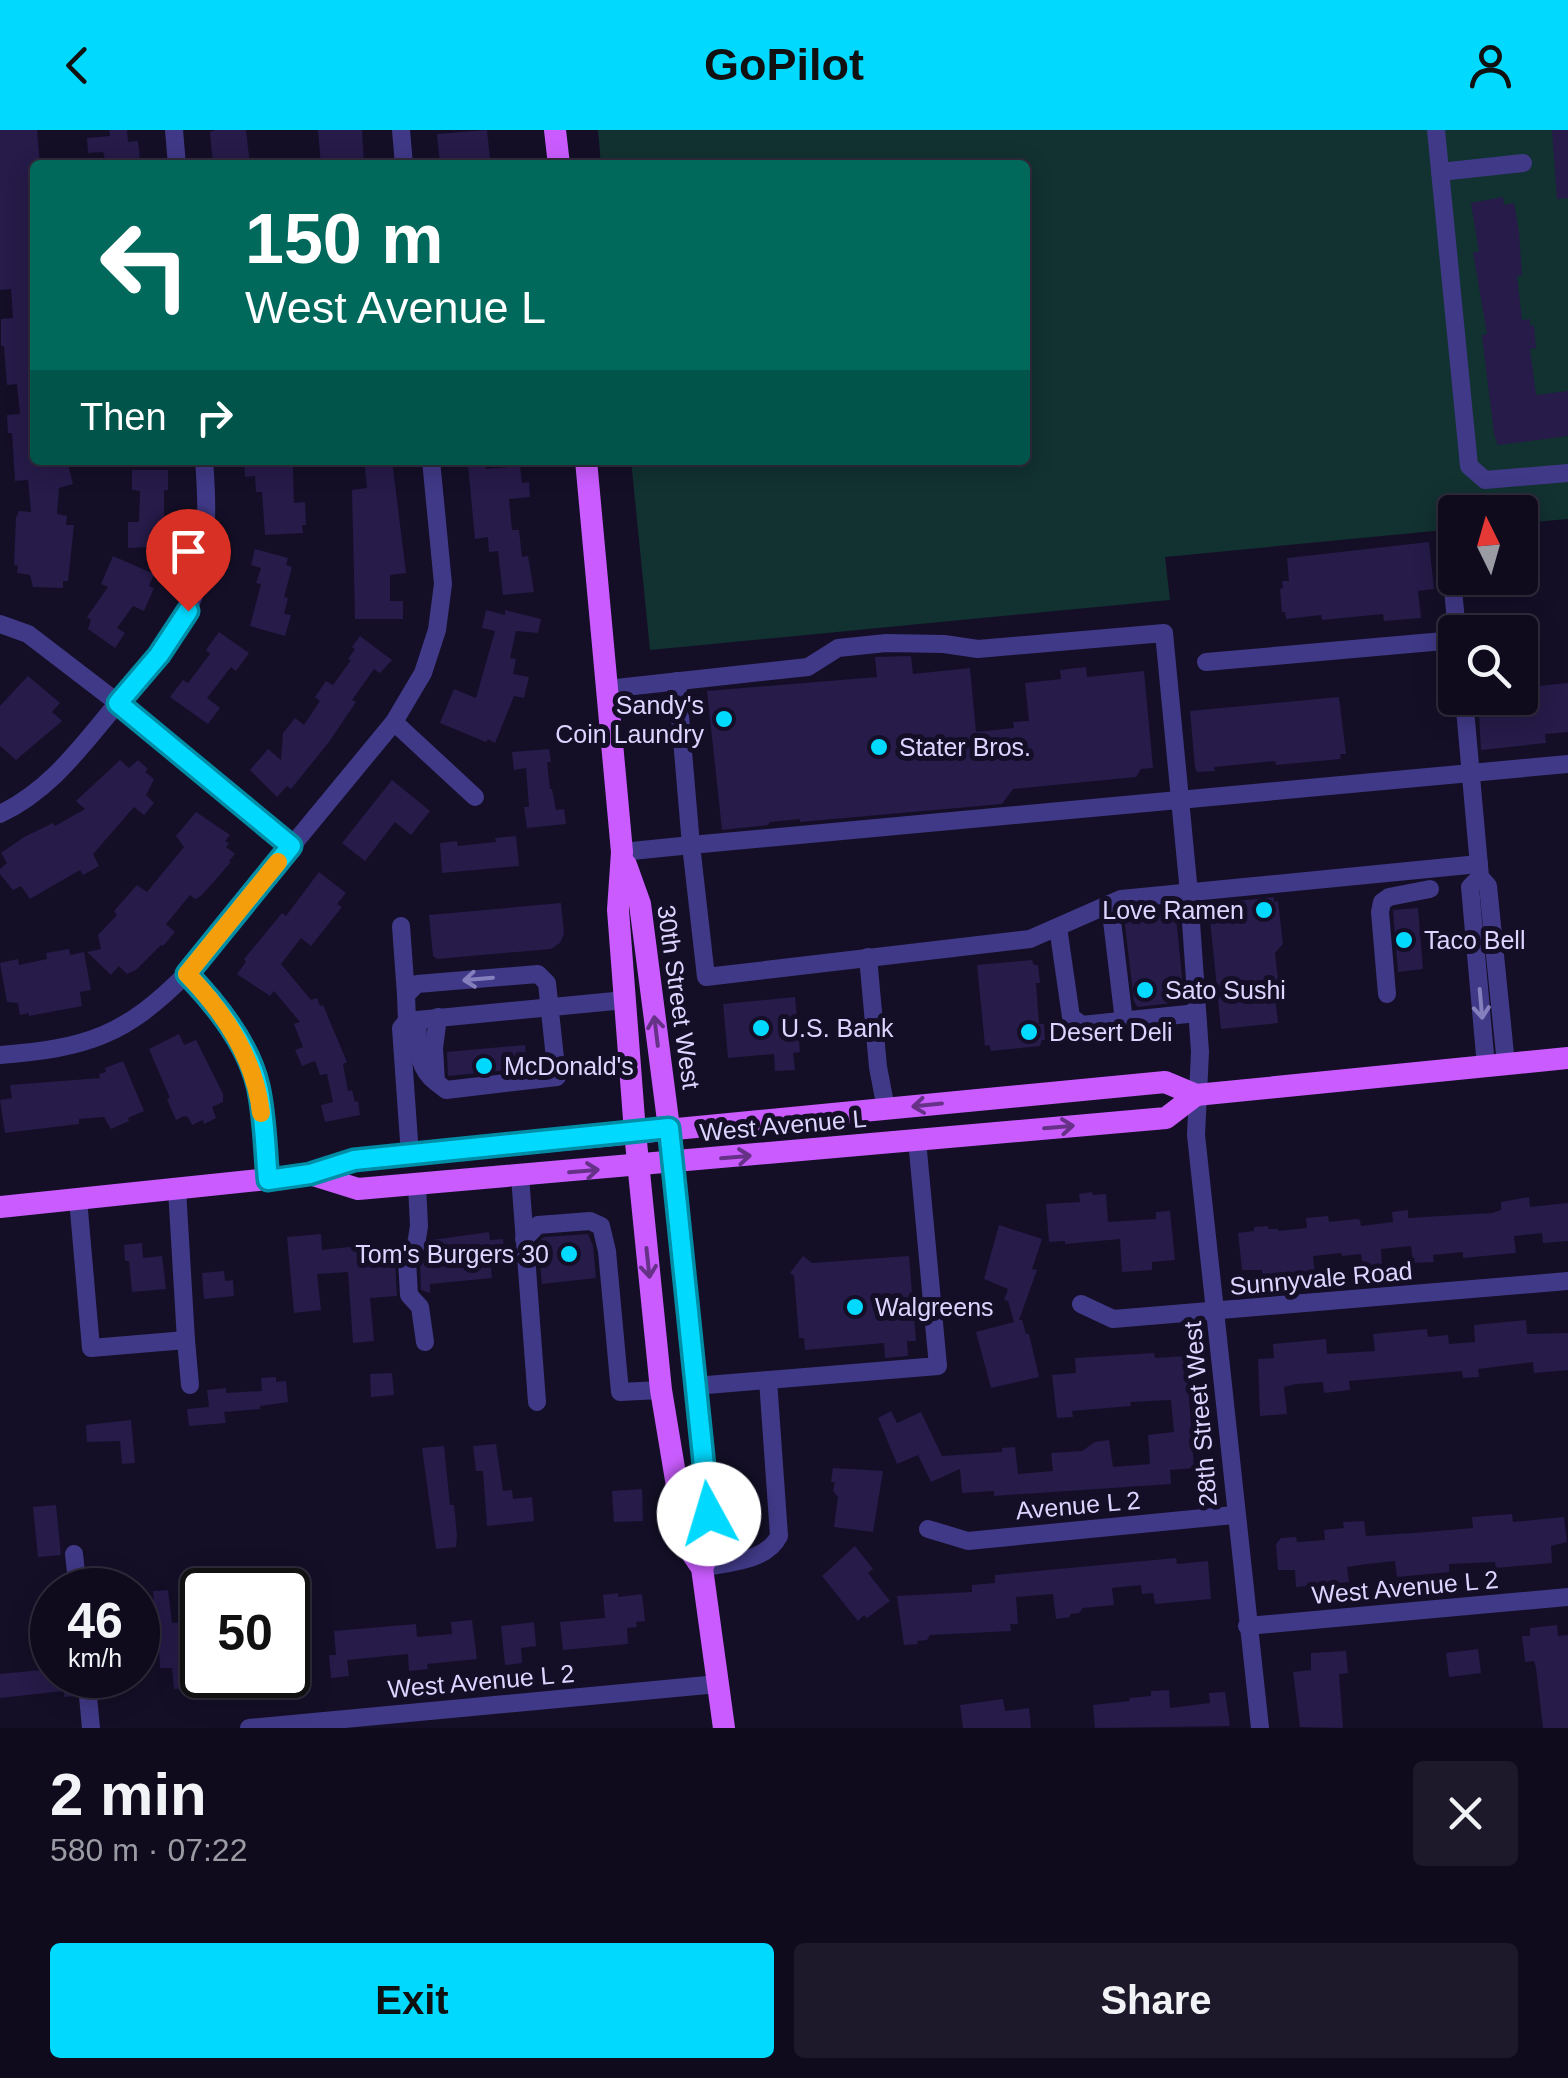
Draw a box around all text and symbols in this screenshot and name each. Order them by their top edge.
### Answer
icon: back [50,38,105,93]
icon: person [1463,38,1518,93]
text: GoPilot [704,39,864,90]
icon: left [80,200,210,330]
text: 150 m [245,200,443,278]
text: West Avenue L [245,282,546,333]
icon: right [187,390,242,445]
text: Then [80,396,167,438]
north arrow [1438,495,1538,595]
map controls [1438,495,1538,715]
pin [146,509,231,612]
icon: arrive [161,524,216,579]
button: search [1438,615,1538,715]
place label: Sandy's Coin Laundry [555,691,704,748]
marker: Sandy's Coin Laundry [713,708,735,730]
place label: Stater Bros. [899,733,1031,761]
marker: Stater Bros. [868,736,890,758]
place label: Love Ramen [1102,896,1244,924]
marker: Love Ramen [1253,899,1275,921]
street label: 30th Street West [652,903,706,1091]
place label: Taco Bell [1424,926,1525,954]
marker: Taco Bell [1393,929,1415,951]
one-way arrow [462,969,494,988]
place label: Sato Sushi [1165,976,1286,1004]
marker: Sato Sushi [1134,979,1156,1001]
one-way arrow [1471,988,1490,1020]
place label: U.S. Bank [781,1014,894,1042]
one-way arrow [647,1016,665,1048]
marker: U.S. Bank [750,1017,772,1039]
place label: Desert Deli [1049,1018,1173,1046]
marker: Desert Deli [1018,1021,1040,1043]
place label: McDonald's [504,1052,634,1080]
marker: McDonald's [473,1055,495,1077]
one-way arrow [911,1096,944,1115]
street label: West Avenue L [698,1104,868,1146]
one-way arrow [1043,1118,1075,1137]
one-way arrow [719,1147,751,1166]
one-way arrow [567,1161,599,1180]
place label: Tom's Burgers 30 [355,1240,549,1268]
marker: Tom's Burgers 30 [558,1243,580,1265]
one-way arrow [639,1247,658,1279]
street label: Sunnyvale Road [1228,1256,1414,1300]
place label: Walgreens [875,1293,994,1321]
marker: Walgreens [844,1296,866,1318]
street label: 28th Street West [1178,1320,1222,1508]
position arrow [657,1462,761,1566]
street label: Avenue L 2 [1014,1486,1142,1524]
street label: West Avenue L 2 [1311,1565,1499,1609]
speed limit sign: 50 [180,1568,310,1698]
text: 46 [67,1593,123,1649]
text: km/h [68,1644,122,1672]
street label: West Avenue L 2 [387,1659,575,1703]
text: 2 min [50,1761,207,1828]
button: close [1413,1761,1518,1866]
text: 580 m · 07:22 [50,1832,247,1868]
button: Exit [50,1943,774,2058]
button: Share [794,1943,1518,2058]

